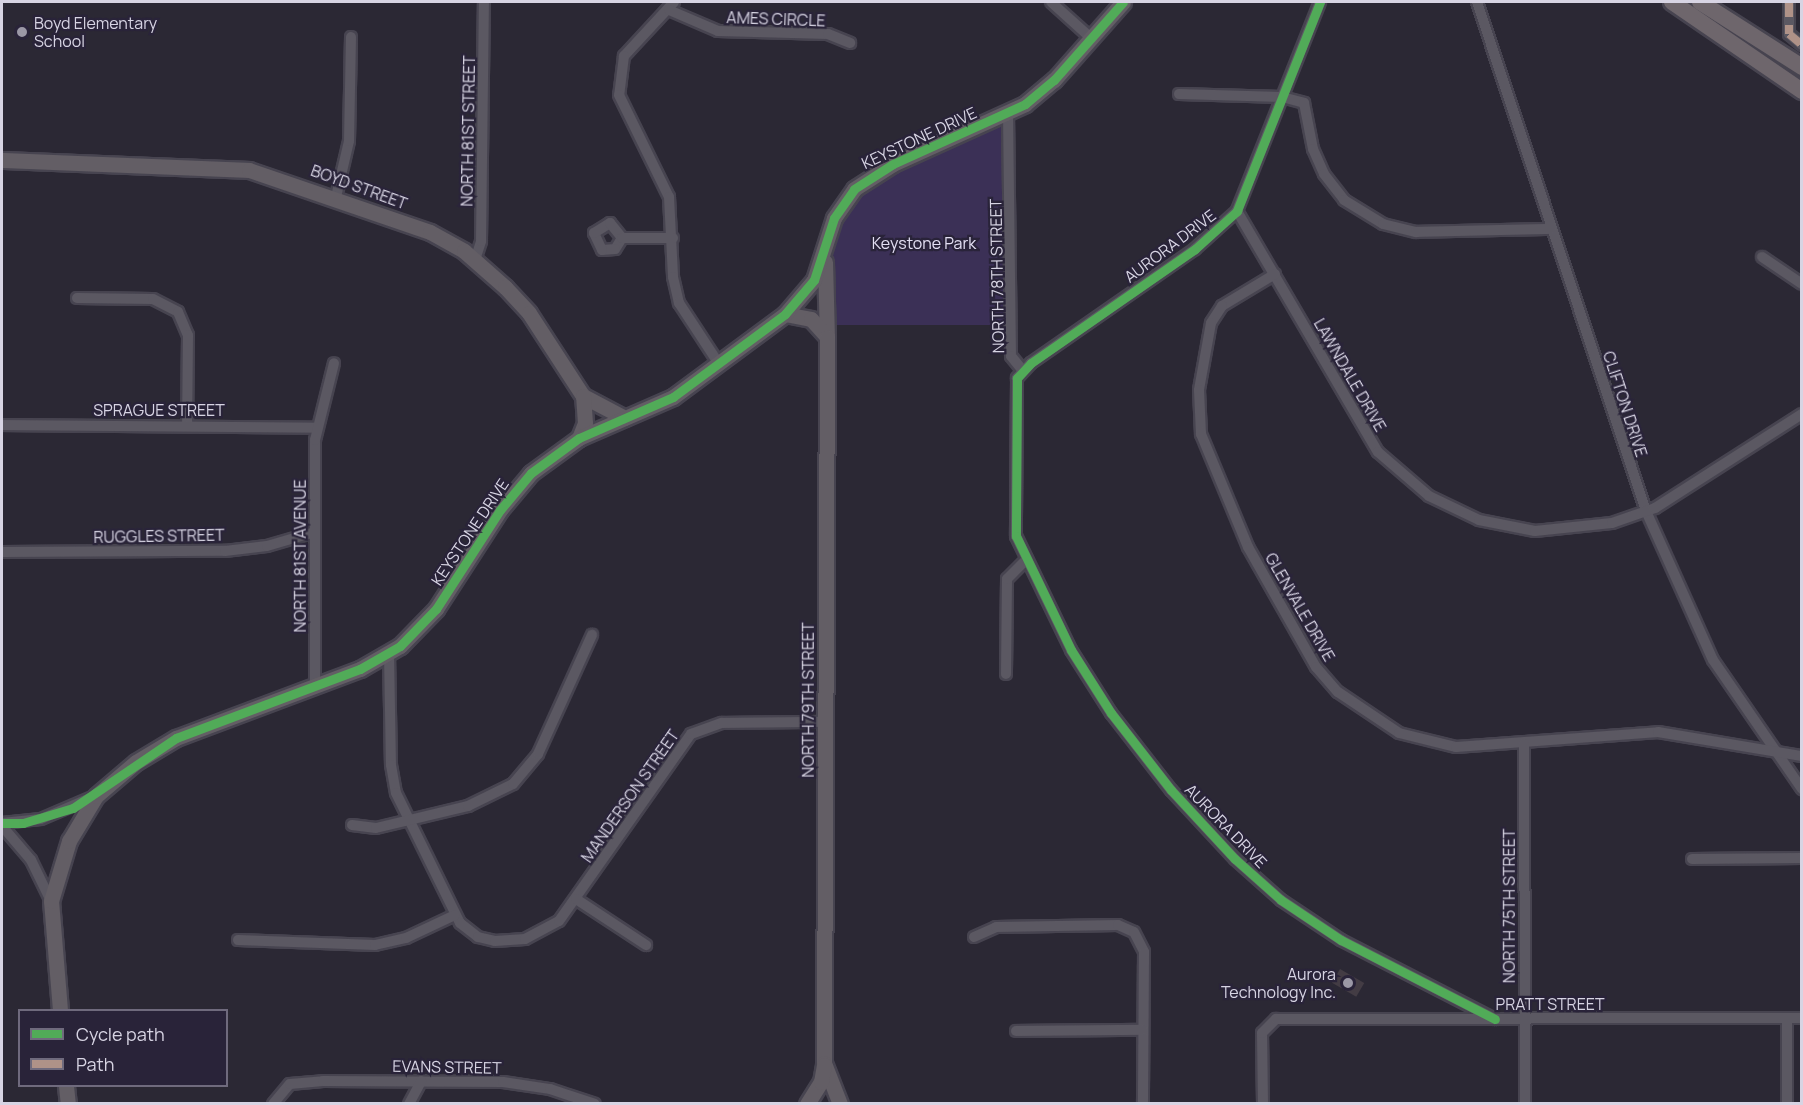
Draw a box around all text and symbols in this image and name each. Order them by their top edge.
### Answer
street label: AMES CIRCLE [726,8,826,30]
place label: Boyd Elementary School [34,13,157,51]
marker: Boyd Elementary School [15,25,29,39]
street label: NORTH 81ST STREET [457,55,479,207]
street label: KEYSTONE DRIVE [858,103,980,173]
street label: BOYD STREET [308,161,410,213]
street label: NORTH 78TH STREET [986,199,1008,353]
street label: AURORA DRIVE [1121,205,1219,287]
park label: Keystone Park [872,233,976,253]
street label: LAWNDALE DRIVE [1310,315,1390,435]
street label: CLIFTON DRIVE [1599,349,1651,459]
street label: SPRAGUE STREET [93,400,225,420]
street label: KEYSTONE DRIVE [427,475,513,589]
street label: NORTH 81ST AVENUE [290,479,310,633]
street label: RUGGLES STREET [93,525,225,547]
street label: GLENVALE DRIVE [1261,549,1339,665]
street label: NORTH 79TH STREET [798,622,818,778]
street label: MANDERSON STREET [577,726,683,866]
street label: AURORA DRIVE [1181,780,1271,872]
street label: NORTH 75TH STREET [1499,829,1519,983]
place label: Aurora Technology Inc. [1221,964,1336,1002]
marker: Aurora Technology Inc. [1341,976,1355,990]
street label: PRATT STREET [1495,994,1605,1014]
legend [18,1009,228,1087]
text: Cycle path [76,1022,165,1046]
text: Path [76,1052,114,1076]
street label: EVANS STREET [392,1056,502,1078]

